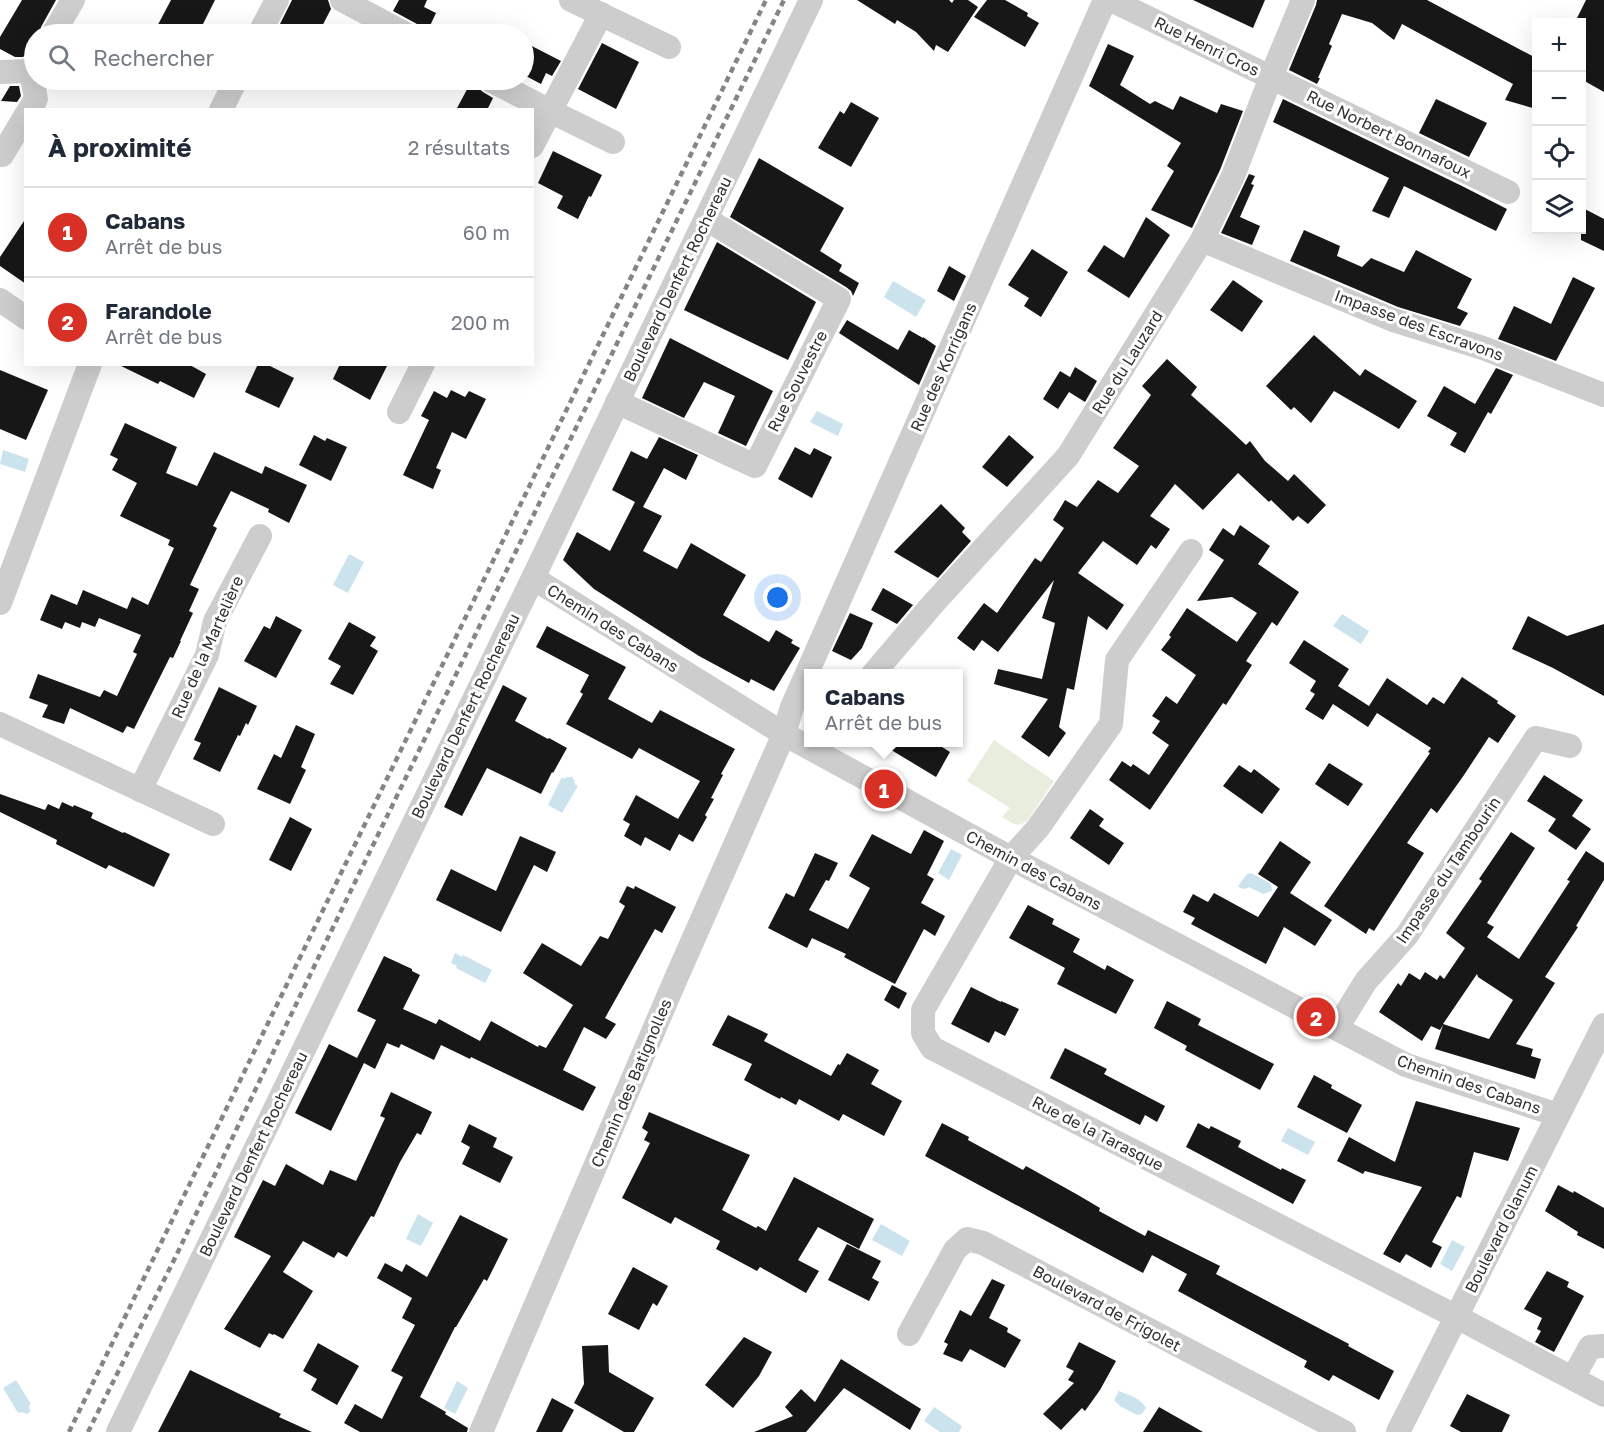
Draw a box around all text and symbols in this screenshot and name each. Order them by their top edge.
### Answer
street label: Rue Henri Cros [1151,12,1263,80]
map controls [1532,18,1586,234]
button: + [1532,18,1586,72]
search box [24,24,534,90]
icon: search [45,41,78,74]
text: Rechercher [93,44,214,71]
button: − [1532,72,1586,126]
street label: Rue Norbert Bonnafoux [1304,85,1475,183]
button: locate [1532,126,1586,180]
text: À proximité [48,132,192,163]
text: 2 résultats [408,135,510,159]
street label: Boulevard Denfert Rochereau [619,173,735,385]
button: layers [1532,180,1586,234]
text: Cabans [105,207,185,234]
text: 1 [62,220,73,244]
text: 60 m [463,220,510,244]
text: Arrêt de bus [105,234,222,258]
street label: Impasse des Escravons [1332,285,1506,365]
text: Farandole [105,297,212,324]
street label: Rue des Korrigans [906,299,980,435]
street label: Rue du Lauzard [1087,307,1167,417]
text: 2 [61,310,74,334]
text: 200 m [451,310,510,334]
text: Arrêt de bus [105,324,222,348]
street label: Rue Souvestre [763,327,831,435]
street label: Rue de la Martelière [167,573,247,721]
street label: Chemin des Cabans [544,580,682,676]
your location [763,583,792,612]
street label: Boulevard Denfert Rochereau [407,610,523,822]
popup [804,669,963,747]
text: Cabans [825,683,905,710]
text: Arrêt de bus [825,710,942,734]
pin: 1 [864,766,904,812]
street label: Impasse du Tambourin [1391,793,1505,947]
street label: Chemin des Cabans [963,826,1105,914]
pin: 2 [1296,994,1336,1040]
street label: Chemin des Batignolles [586,996,676,1170]
street label: Boulevard Denfert Rochereau [195,1048,311,1260]
street label: Chemin des Cabans [1394,1050,1544,1118]
street label: Rue de la Tarasque [1029,1091,1167,1175]
street label: Boulevard Glanum [1460,1162,1542,1296]
street label: Boulevard de Frigolet [1030,1261,1184,1355]

